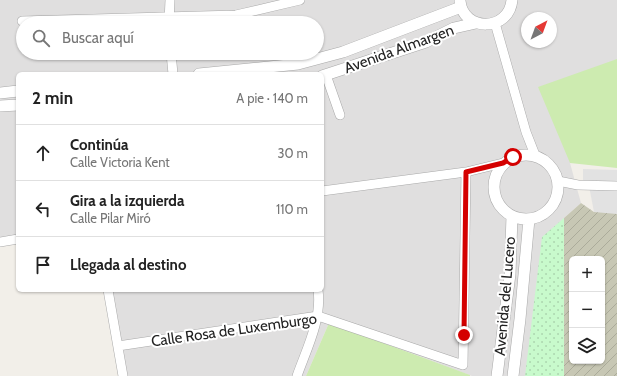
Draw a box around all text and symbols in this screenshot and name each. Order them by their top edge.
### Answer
north arrow [521,12,557,48]
search box [16,16,324,60]
street label: Avenida Almargen [342,21,456,77]
icon: search [30,27,52,49]
text: Buscar aquí [62,29,134,47]
text: 2 min [32,88,73,108]
text: A pie · 140 m [236,90,308,106]
text: Continúa [70,136,128,154]
icon: ahead [32,142,54,164]
text: 30 m [278,145,308,161]
route start [504,148,522,166]
text: Calle Victoria Kent [70,154,170,170]
text: Gira a la izquierda [70,192,184,210]
icon: left [32,198,54,220]
text: 110 m [276,201,308,217]
text: Calle Pilar Miró [70,210,151,226]
street label: Avenida del Lucero [491,236,519,356]
icon: arrive [32,254,54,276]
text: Llegada al destino [70,256,186,274]
map controls [569,256,605,364]
button: + [569,256,605,292]
button: − [569,292,605,328]
street label: Calle Rosa de Luxemburgo [150,309,318,351]
route end [455,326,473,344]
button: layers [569,328,605,364]

